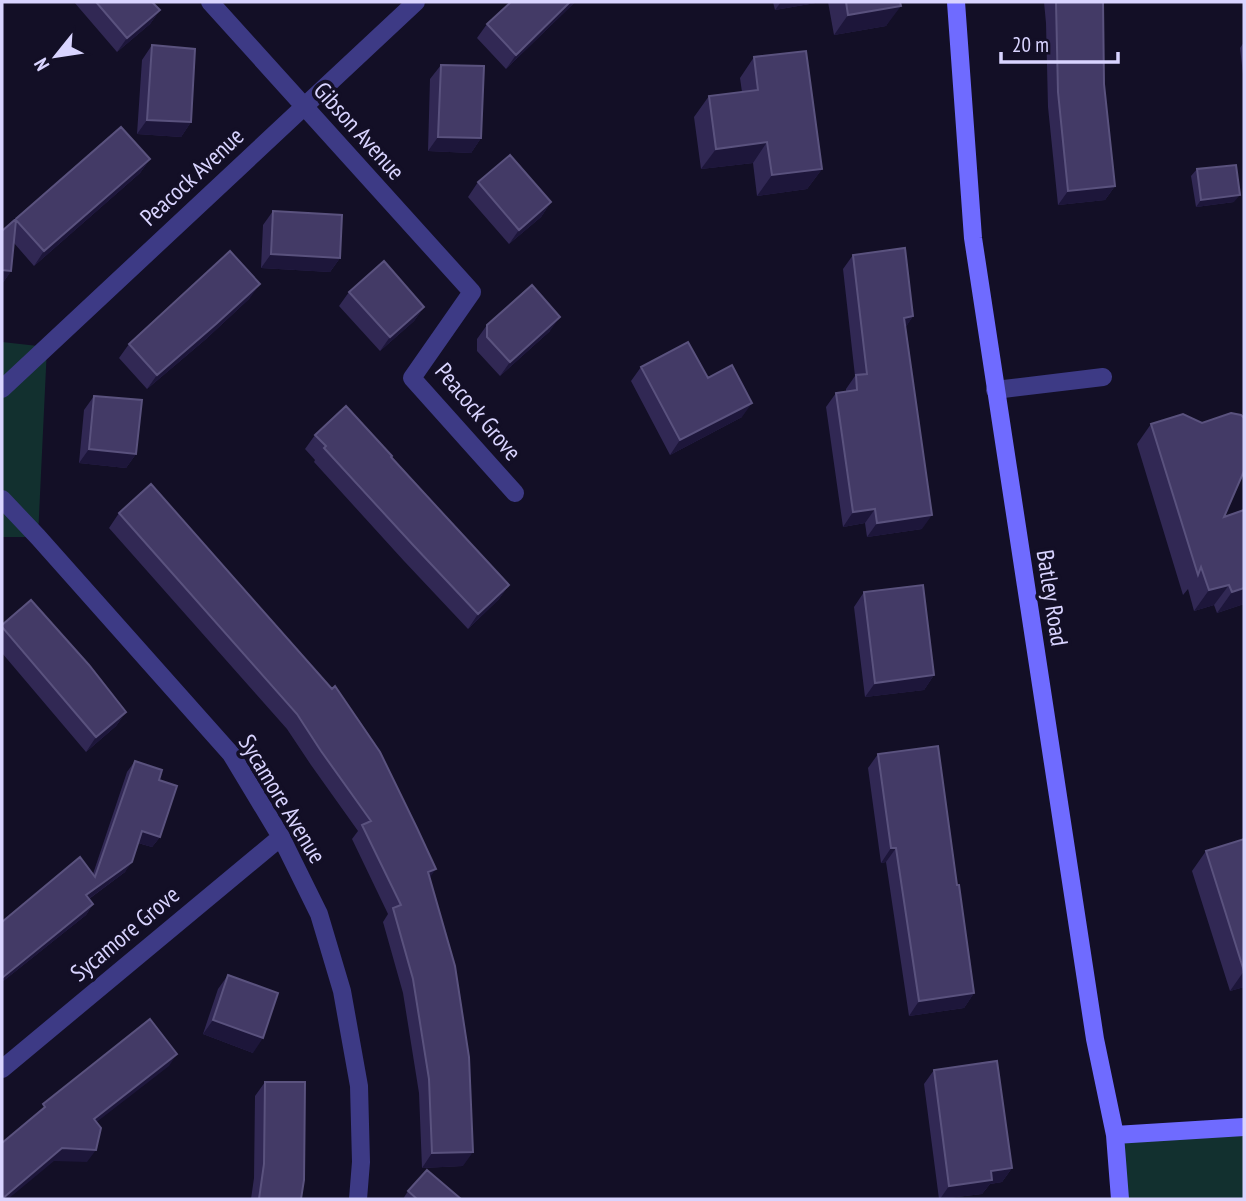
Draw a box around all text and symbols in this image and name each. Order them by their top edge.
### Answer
north arrow [21,21,91,91]
scale bar [1001,21,1118,65]
text: 20 m [1012,31,1049,58]
text: N [28,54,54,75]
street label: Gibson Avenue [307,75,412,186]
street label: Peacock Avenue [133,121,250,232]
street label: Peacock Grove [429,356,528,467]
street label: Batley Road [1030,548,1075,648]
street label: Sycamore Avenue [232,729,333,869]
street label: Sycamore Grove [64,879,185,988]

